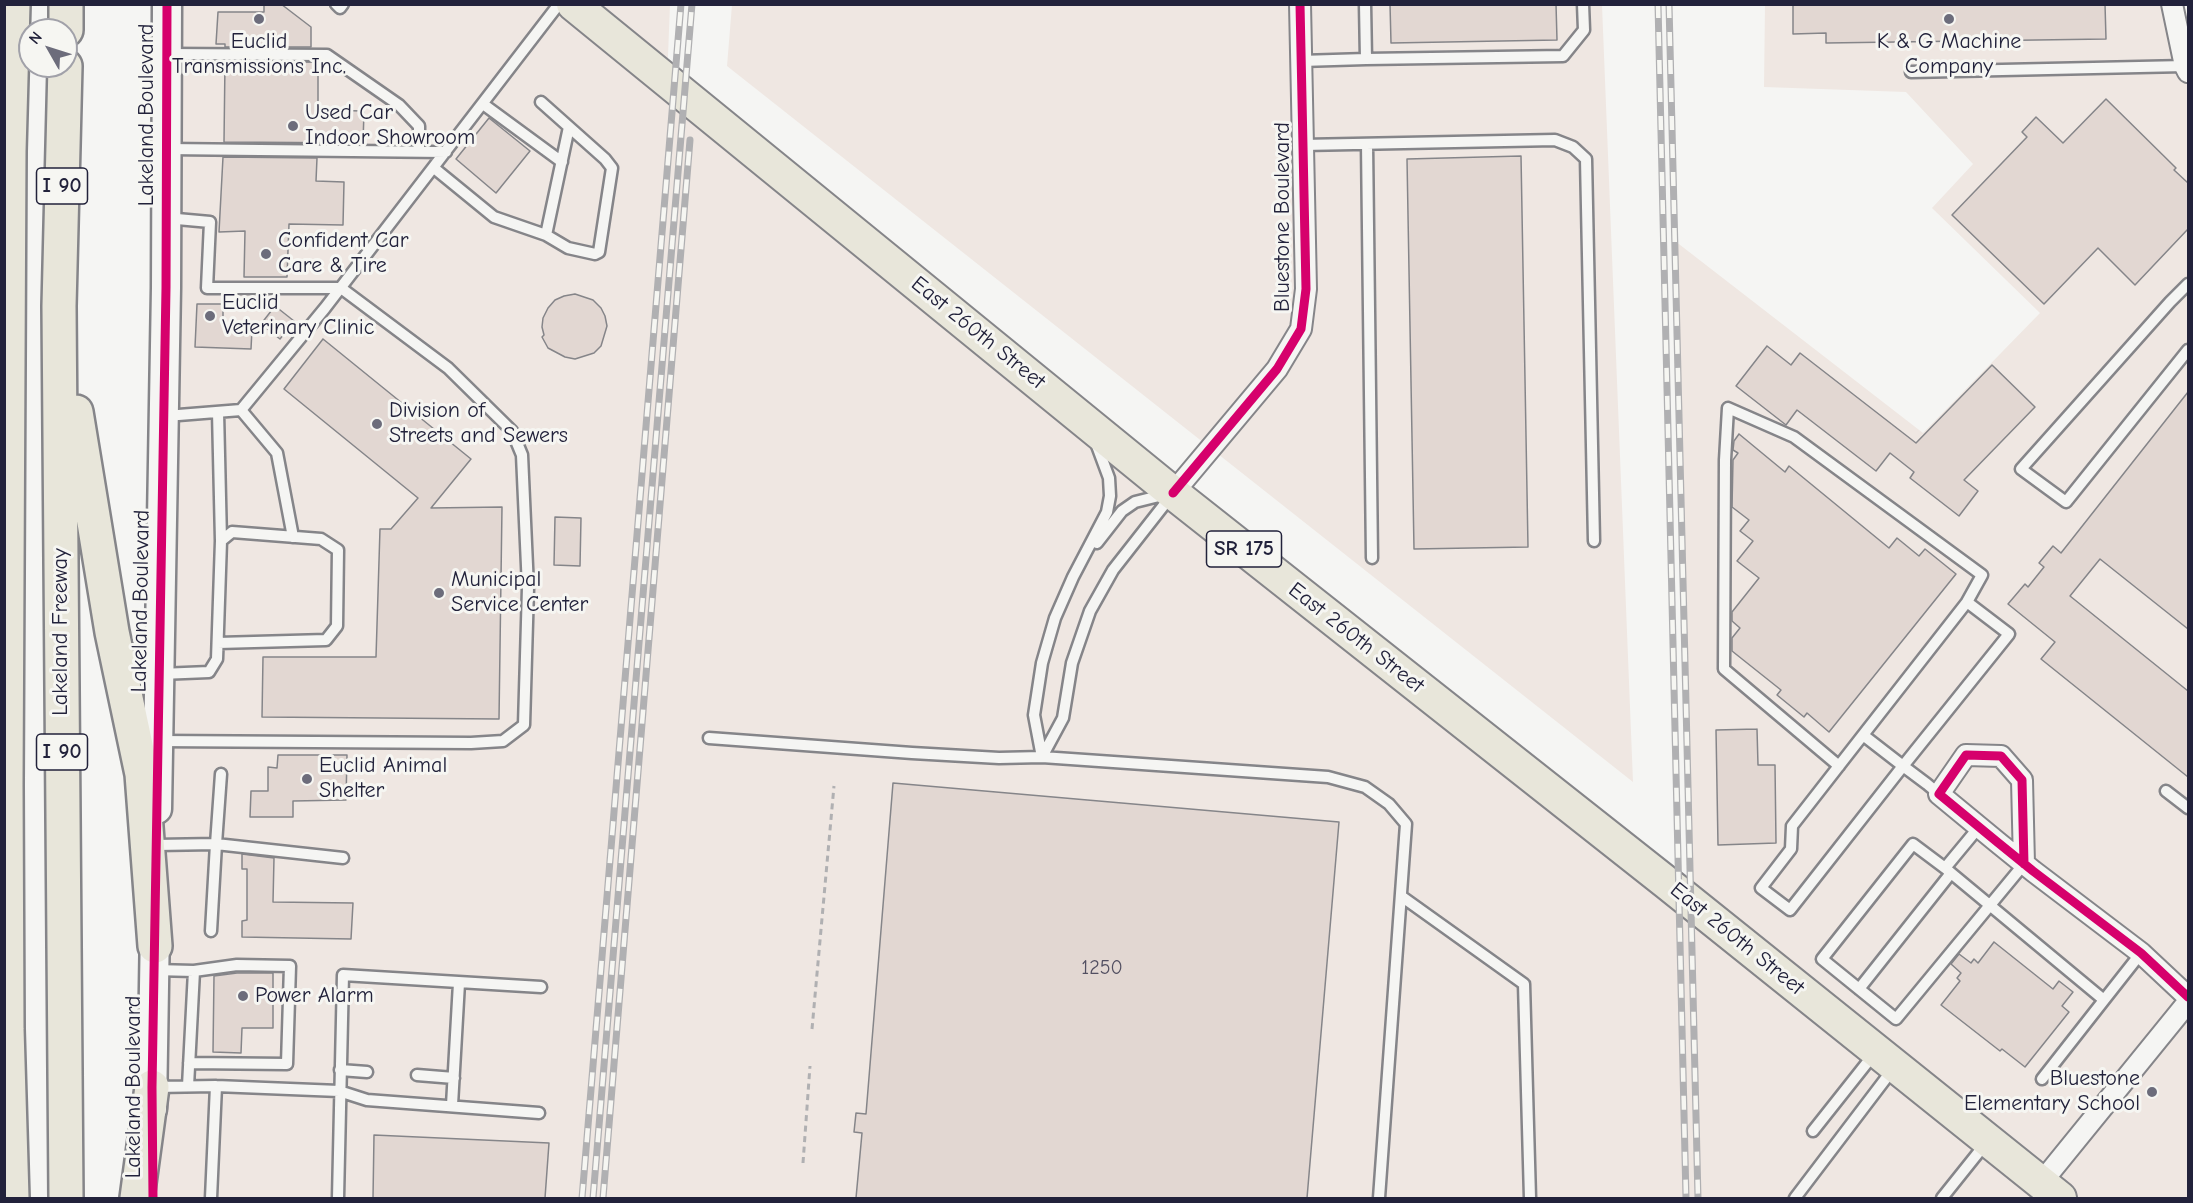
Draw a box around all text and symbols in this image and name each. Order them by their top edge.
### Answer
marker: Euclid Transmissions Inc. [252,12,266,26]
marker: K & G Machine Company [1942,12,1956,26]
north arrow [18,18,78,78]
street label: Lakeland Boulevard [134,24,160,206]
text: N [25,28,46,48]
place label: Euclid Transmissions Inc. [172,29,346,80]
place label: K & G Machine Company [1877,29,2021,80]
place label: Used Car Indoor Showroom [305,100,475,152]
marker: Used Car Indoor Showroom [286,119,300,133]
street label: Bluestone Boulevard [1270,122,1296,312]
road number: I 90 [36,168,88,204]
place label: Confident Car Care & Tire [278,228,409,280]
marker: Confident Car Care & Tire [259,247,273,261]
street label: East 260th Street [906,271,1050,395]
place label: Euclid Veterinary Clinic [222,290,374,342]
marker: Euclid Veterinary Clinic [203,309,217,323]
place label: Division of Streets and Sewers [389,398,568,450]
marker: Division of Streets and Sewers [370,417,384,431]
street label: Lakeland Boulevard [126,509,156,693]
road number: SR 175 [1206,531,1282,567]
street label: Lakeland Freeway [48,548,74,716]
place label: Municipal Service Center [451,567,588,618]
street label: East 260th Street [1283,577,1429,699]
marker: Municipal Service Center [432,586,446,600]
road number: I 90 [36,734,88,770]
place label: Euclid Animal Shelter [319,753,447,804]
marker: Euclid Animal Shelter [300,772,314,786]
street label: East 260th Street [1665,877,1809,1001]
house number: 1250 [1081,956,1123,980]
place label: Power Alarm [255,983,374,1009]
marker: Power Alarm [236,989,250,1003]
street label: Lakeland Boulevard [121,996,147,1178]
place label: Bluestone Elementary School [1964,1066,2140,1118]
marker: Bluestone Elementary School [2145,1085,2159,1099]

